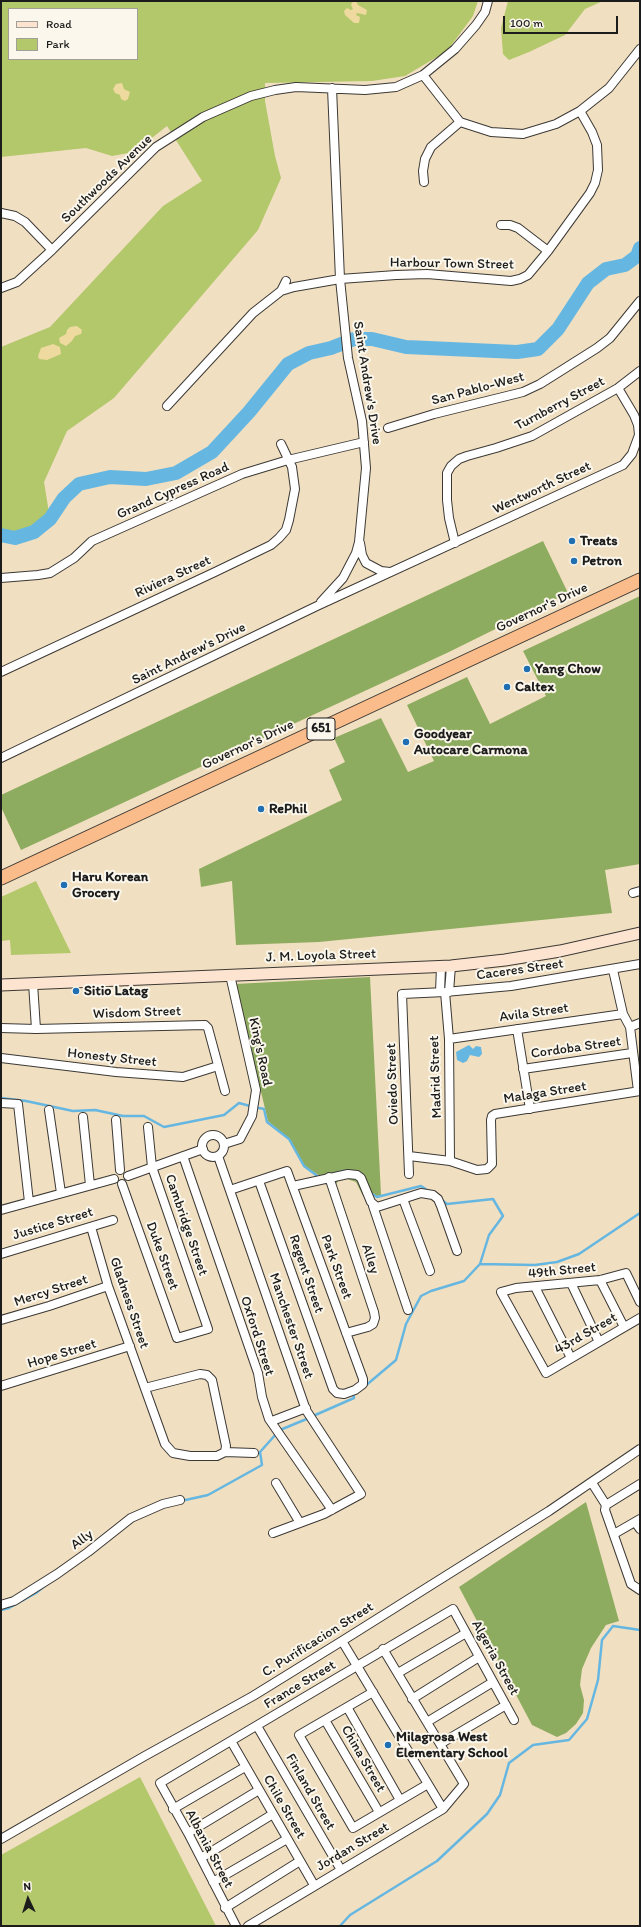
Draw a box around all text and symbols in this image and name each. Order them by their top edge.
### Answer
legend [8,8,138,60]
scale bar [505,8,620,34]
text: 100 m [510,16,543,30]
text: Road [46,17,72,31]
text: Park [46,37,70,51]
street label: Southwoods Avenue [58,131,156,227]
street label: Harbour Town Street [390,255,514,273]
street label: Saint Andrew's Drive [349,320,385,446]
street label: San Pablo-West [430,369,526,409]
street label: Turnberry Street [512,373,608,435]
street label: Wentworth Street [490,458,594,518]
street label: Grand Cypress Road [114,459,232,523]
place label: Treats [580,533,618,549]
marker: Treats [567,536,577,546]
street label: Riviera Street [132,552,214,602]
place label: Petron [582,553,622,569]
marker: Petron [569,556,579,566]
street label: Governor's Drive [493,579,591,637]
street label: Saint Andrew's Drive [129,619,249,689]
place label: Yang Chow [535,661,601,677]
marker: Yang Chow [522,664,532,674]
place label: Caltex [515,679,554,695]
marker: Caltex [502,682,512,692]
street label: Governor's Drive [199,716,297,774]
road number: 651 [307,718,335,740]
place label: Goodyear Autocare Carmona [414,726,527,758]
marker: Goodyear Autocare Carmona [401,737,411,747]
place label: RePhil [269,801,307,817]
marker: RePhil [256,804,266,814]
place label: Haru Korean Grocery [72,869,148,902]
marker: Haru Korean Grocery [59,880,69,890]
street label: J. M. Loyola Street [266,946,376,966]
street label: Caceres Street [475,956,565,984]
place label: Sitio Latag [84,983,148,999]
marker: Sitio Latag [71,986,81,996]
street label: Avila Street [498,1000,570,1026]
street label: Wisdom Street [93,1003,181,1023]
street label: King's Road [245,1016,275,1088]
street label: Cordoba Street [530,1033,622,1063]
street label: Madrid Street [426,1035,446,1119]
street label: Oviedo Street [383,1043,403,1125]
street label: Honesty Street [67,1045,157,1071]
street label: Malaga Street [502,1078,588,1108]
street label: Cambridge Street [161,1172,211,1278]
street label: Justice Street [11,1204,95,1244]
street label: Duke Street [142,1220,182,1292]
street label: Park Street [317,1232,355,1302]
street label: Regent Street [285,1233,327,1315]
street label: Alley [357,1242,383,1276]
street label: Gladness Street [105,1255,153,1351]
street label: 49th Street [527,1259,597,1283]
street label: Mercy Street [12,1271,90,1311]
street label: Manchester Street [265,1271,317,1381]
street label: Oxford Street [236,1294,278,1378]
street label: 43rd Street [552,1309,620,1359]
street label: Hope Street [26,1336,98,1372]
street label: Ally [68,1526,96,1554]
street label: C. Purificacion Street [259,1599,377,1681]
street label: Algeria Street [467,1618,523,1698]
street label: France Street [261,1657,339,1713]
street label: China Street [337,1722,389,1796]
place label: Milagrosa West Elementary School [396,1729,508,1762]
marker: Milagrosa West Elementary School [383,1740,393,1750]
street label: Finland Street [281,1751,339,1833]
street label: Chile Street [259,1772,309,1842]
street label: Albania Street [181,1807,237,1891]
street label: Jordan Street [314,1819,392,1875]
north arrow [8,1879,48,1919]
text: N [23,1880,31,1893]

